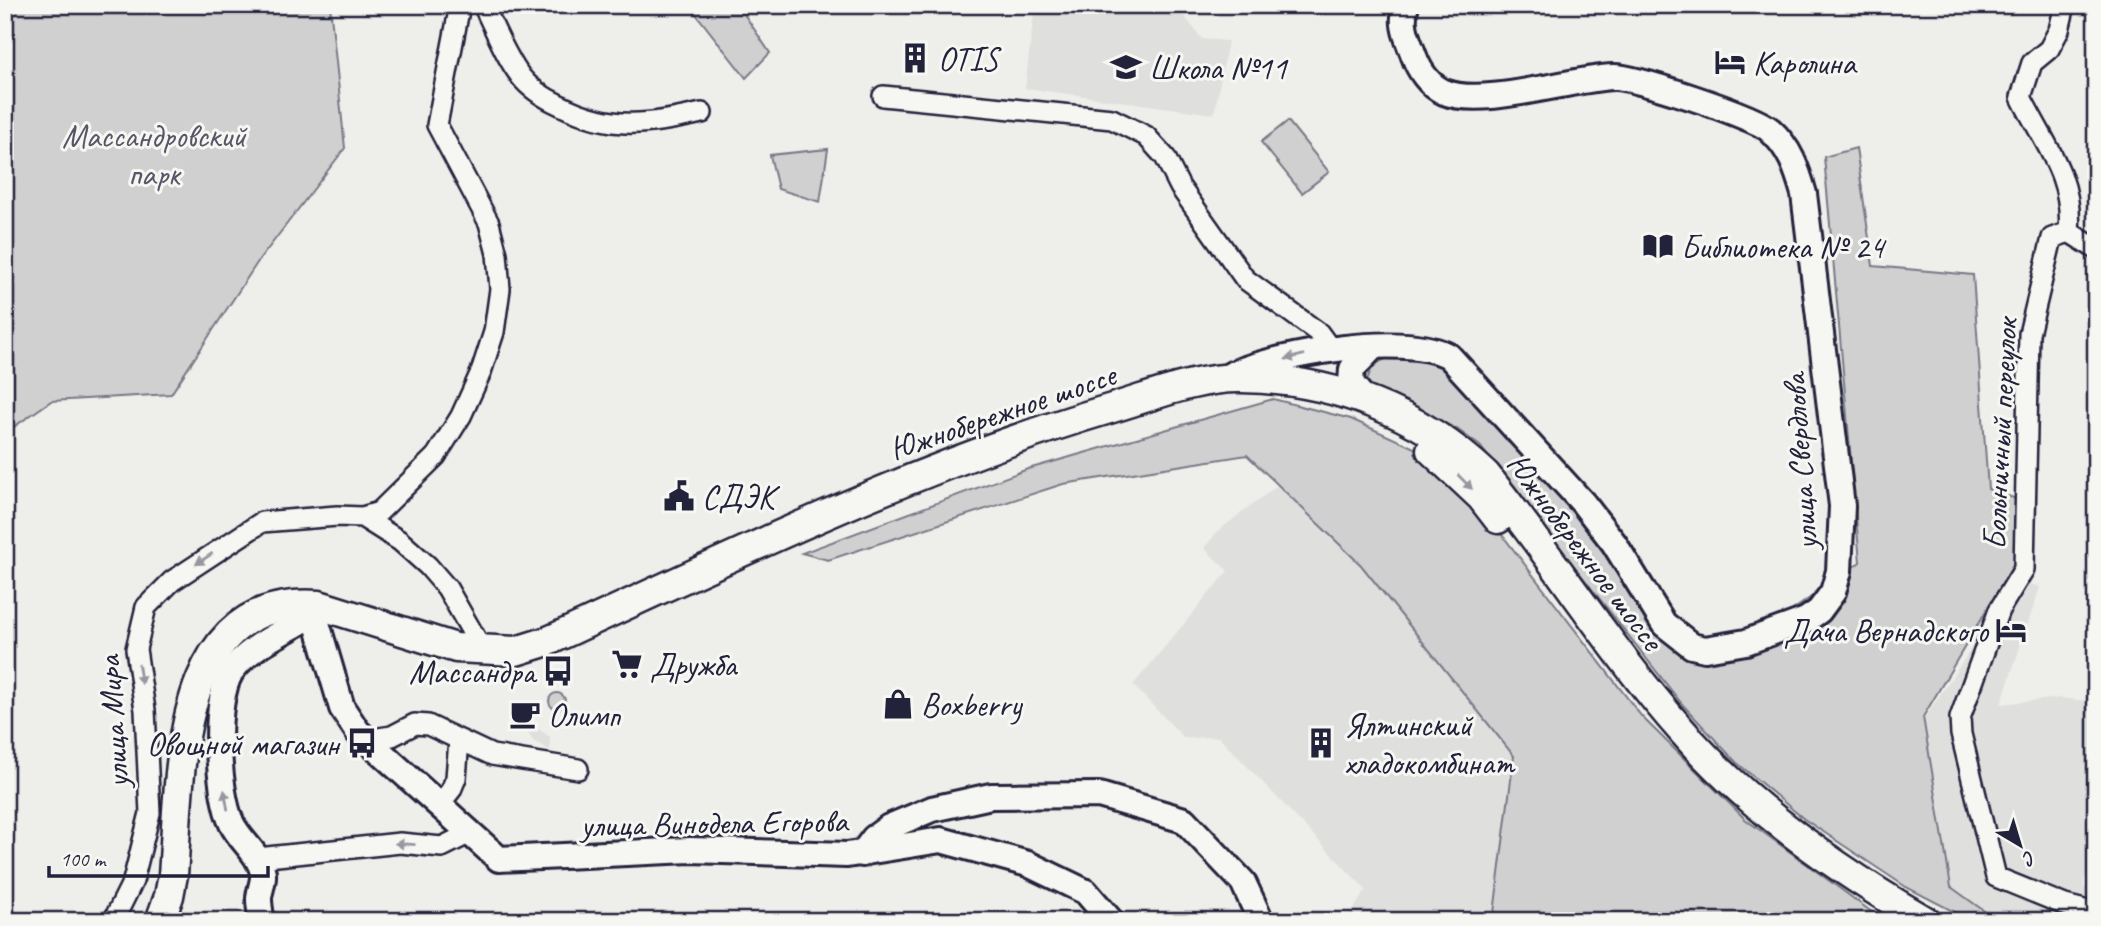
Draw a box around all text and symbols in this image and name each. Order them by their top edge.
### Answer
place label: OTIS [938,38,1002,80]
building icon: OTIS [898,41,932,75]
place label: Каролина [1753,42,1858,84]
hotel icon: Каролина [1713,45,1747,79]
place label: Школа №11 [1149,47,1289,89]
school or university icon: Школа №11 [1109,50,1143,84]
park label: Массандровский парк [62,115,248,195]
place label: Библиотека № 24 [1681,226,1887,268]
library icon: Библиотека № 24 [1641,229,1675,263]
street label: Больничный переулок [1973,315,2027,551]
one-way arrow [1284,352,1306,363]
street label: Южнобережное шоссе [884,353,1123,470]
street label: улица Свердлова [1773,370,1827,554]
street label: Южнобережное шоссе [1497,445,1674,660]
one-way arrow [1456,473,1473,489]
place label: СДЭК [702,476,781,518]
public building icon: СДЭК [662,479,696,513]
one-way arrow [195,552,214,565]
place label: Дача Вернадского [1784,610,1989,652]
hotel icon: Дача Вернадского [1994,613,2028,647]
place label: Дружба [650,644,738,686]
supermarket icon: Дружба [610,647,644,681]
place label: Массандра [409,651,537,693]
street label: улица Мира [87,653,139,792]
bus stop icon: Массандра [541,654,575,688]
one-way arrow [134,663,145,685]
place label: Boxberry [921,684,1024,726]
shop icon: Boxberry [881,687,915,721]
place label: Олимп [548,694,621,736]
cafe icon: Олимп [508,697,542,731]
place label: Ялтинский хладокомбинат [1344,704,1516,784]
place label: Овощной магазин [147,723,341,765]
bus stop icon: Овощной магазин [345,726,379,760]
building icon: Ялтинский хладокомбинат [1304,726,1338,760]
one-way arrow [220,789,231,811]
street label: улица Винодела Егорова [578,800,850,846]
north arrow [1986,810,2056,880]
scale bar [49,835,268,879]
one-way arrow [394,839,416,850]
text: С [2017,845,2041,872]
text: 100 m [60,846,107,872]

